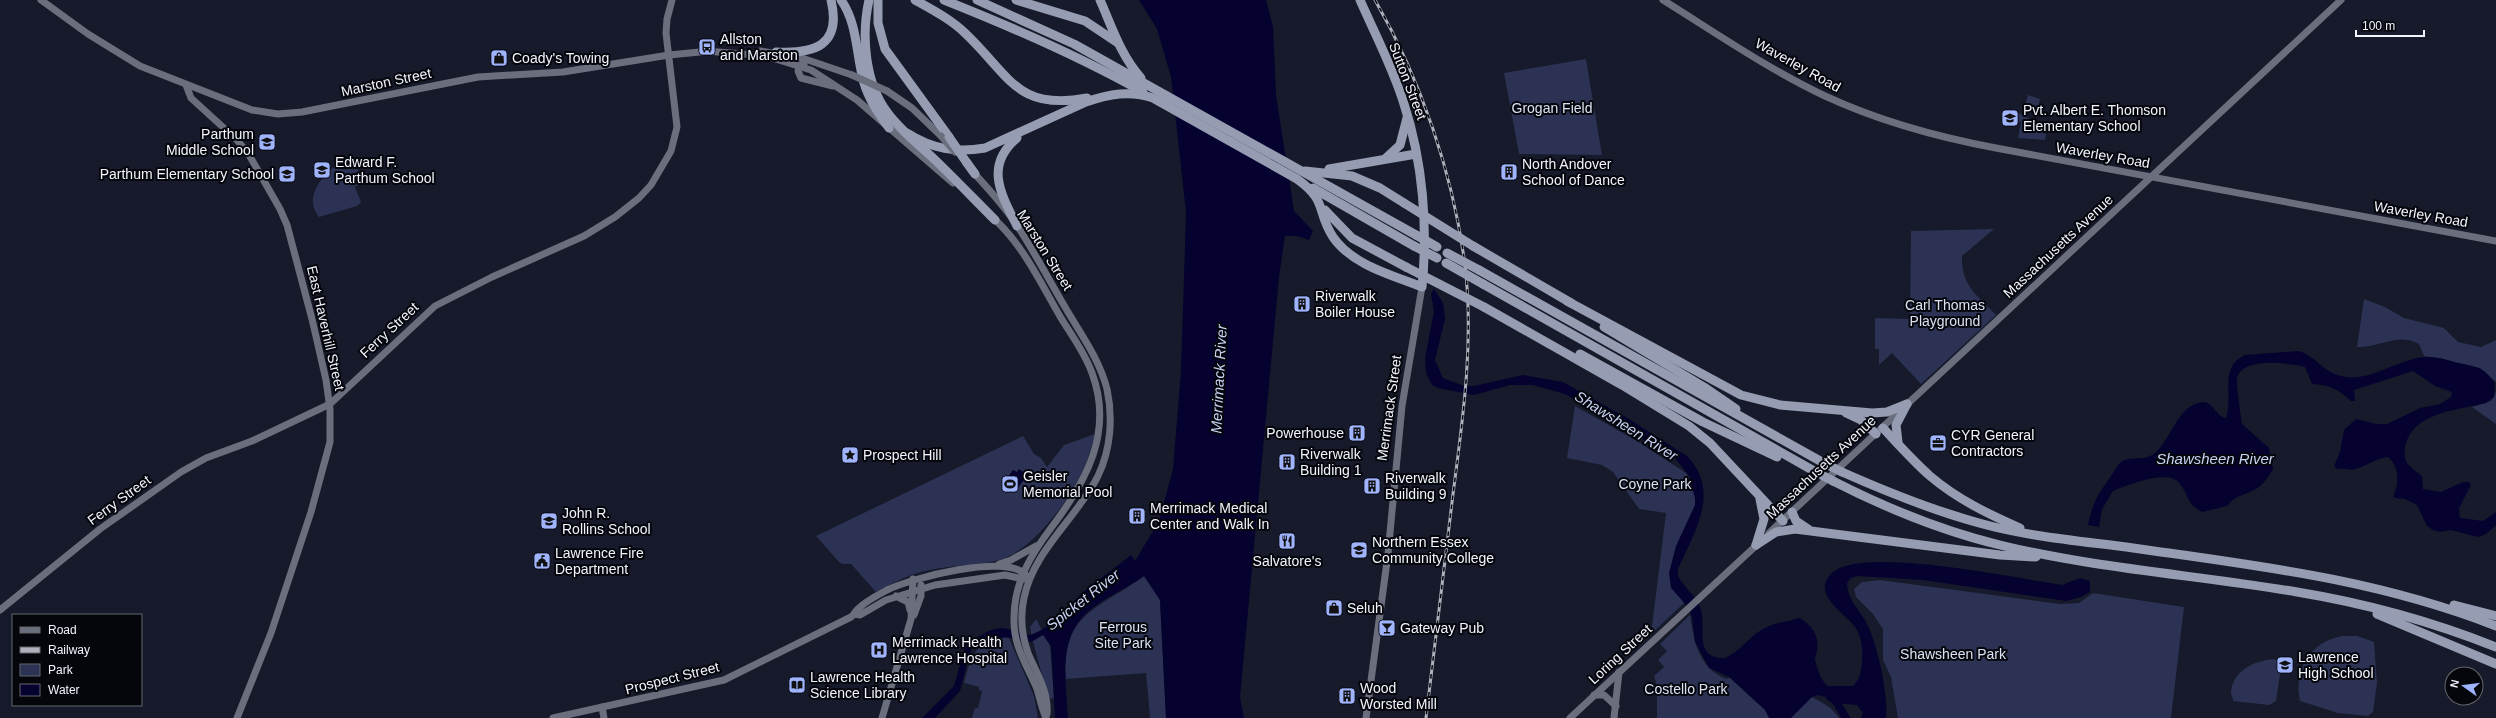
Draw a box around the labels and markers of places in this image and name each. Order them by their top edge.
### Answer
place label: Allston and Marston [720,31,798,63]
bus stop icon: Allston and Marston [697,37,717,57]
shop icon: Coady's Towing [489,48,509,68]
place label: Coady's Towing [512,50,609,66]
place label: Pvt. Albert E. Thomson Elementary School [2023,102,2166,134]
school or university icon: Pvt. Albert E. Thomson Elementary School [2000,108,2020,128]
place label: Parthum Middle School [166,126,254,158]
school or university icon: Parthum Middle School [257,132,277,152]
place label: Edward F. Parthum School [335,154,435,186]
place label: North Andover School of Dance [1522,156,1625,188]
school or university icon: Edward F. Parthum School [312,160,332,180]
building icon: North Andover School of Dance [1499,162,1519,182]
school or university icon: Parthum Elementary School [277,164,297,184]
place label: Parthum Elementary School [100,166,274,182]
place label: Riverwalk Boiler House [1315,288,1395,320]
building icon: Riverwalk Boiler House [1292,294,1312,314]
building icon: Powerhouse [1347,423,1367,443]
place label: Powerhouse [1266,425,1344,441]
place label: CYR General Contractors [1951,427,2034,459]
office icon: CYR General Contractors [1928,433,1948,453]
place icon: Prospect Hill [840,445,860,465]
place label: Riverwalk Building 1 [1300,446,1362,478]
place label: Prospect Hill [863,447,942,463]
building icon: Riverwalk Building 1 [1277,452,1297,472]
place label: Geisler Memorial Pool [1023,468,1112,500]
place label: Riverwalk Building 9 [1385,470,1447,502]
sports icon: Geisler Memorial Pool [1000,474,1020,494]
building icon: Riverwalk Building 9 [1362,476,1382,496]
place label: Merrimack Medical Center and Walk In [1150,500,1269,532]
place label: John R. Rollins School [562,505,651,537]
building icon: Merrimack Medical Center and Walk In [1127,506,1147,526]
school or university icon: John R. Rollins School [539,511,559,531]
restaurant icon: Salvatore's [1277,531,1297,551]
place label: Northern Essex Community College [1372,534,1494,566]
school or university icon: Northern Essex Community College [1349,540,1369,560]
place label: Lawrence Fire Department [555,545,644,577]
public building icon: Lawrence Fire Department [532,551,552,571]
place label: Salvatore's [1253,553,1321,569]
shop icon: Seluh [1324,598,1344,618]
place label: Seluh [1347,600,1383,616]
bar icon: Gateway Pub [1377,618,1397,638]
place label: Gateway Pub [1400,620,1484,636]
place label: Merrimack Health Lawrence Hospital [892,634,1007,666]
hospital icon: Merrimack Health Lawrence Hospital [869,640,889,660]
place label: Lawrence High School [2298,649,2374,681]
school or university icon: Lawrence High School [2275,655,2295,675]
place label: Lawrence Health Science Library [810,669,915,701]
library icon: Lawrence Health Science Library [787,675,807,695]
place label: Wood Worsted Mill [1360,680,1437,712]
building icon: Wood Worsted Mill [1337,686,1357,706]

